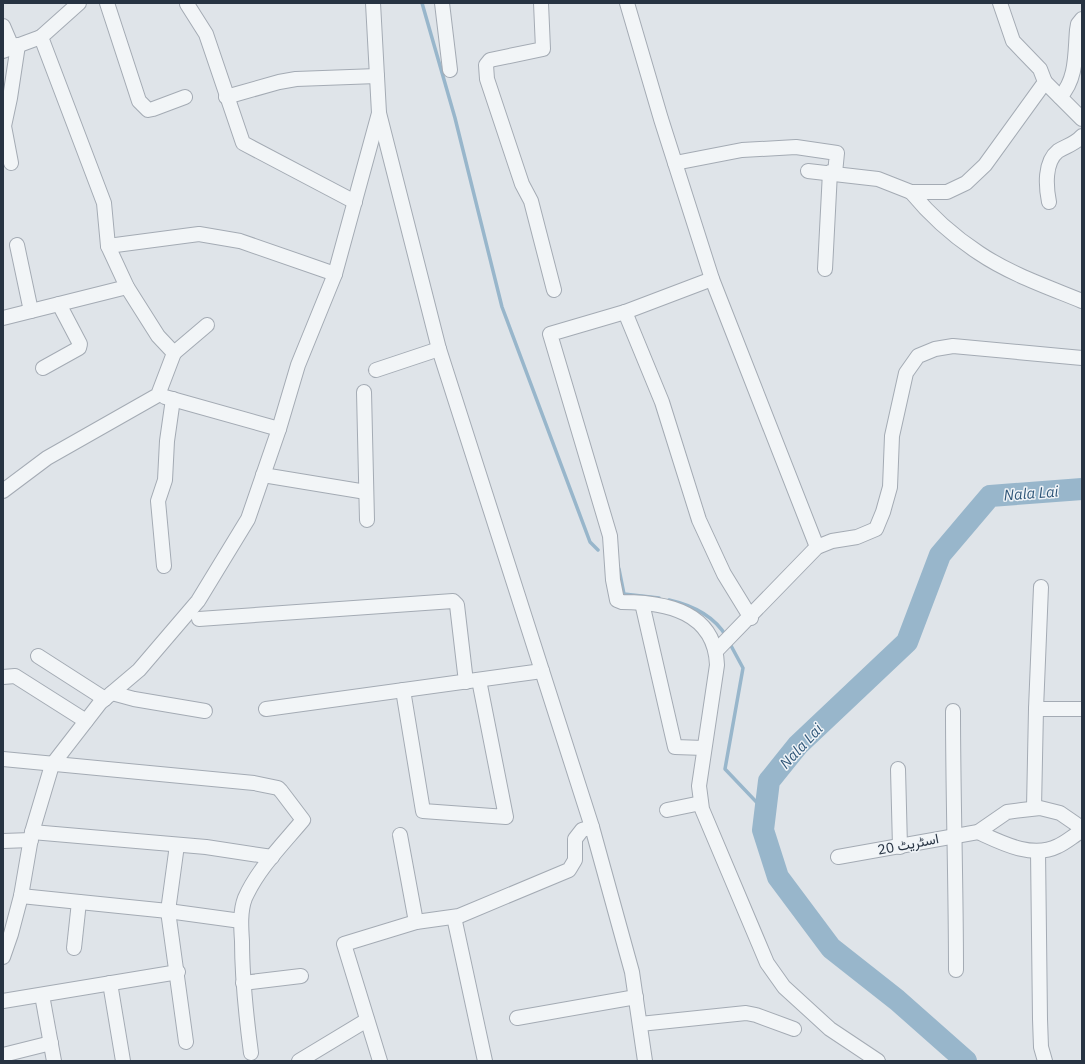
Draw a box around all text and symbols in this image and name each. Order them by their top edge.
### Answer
water label: Nala Lai [1003,482,1059,504]
water label: Nala Lai [775,719,827,773]
street label: اسٹریٹ 20 [876,829,940,859]

